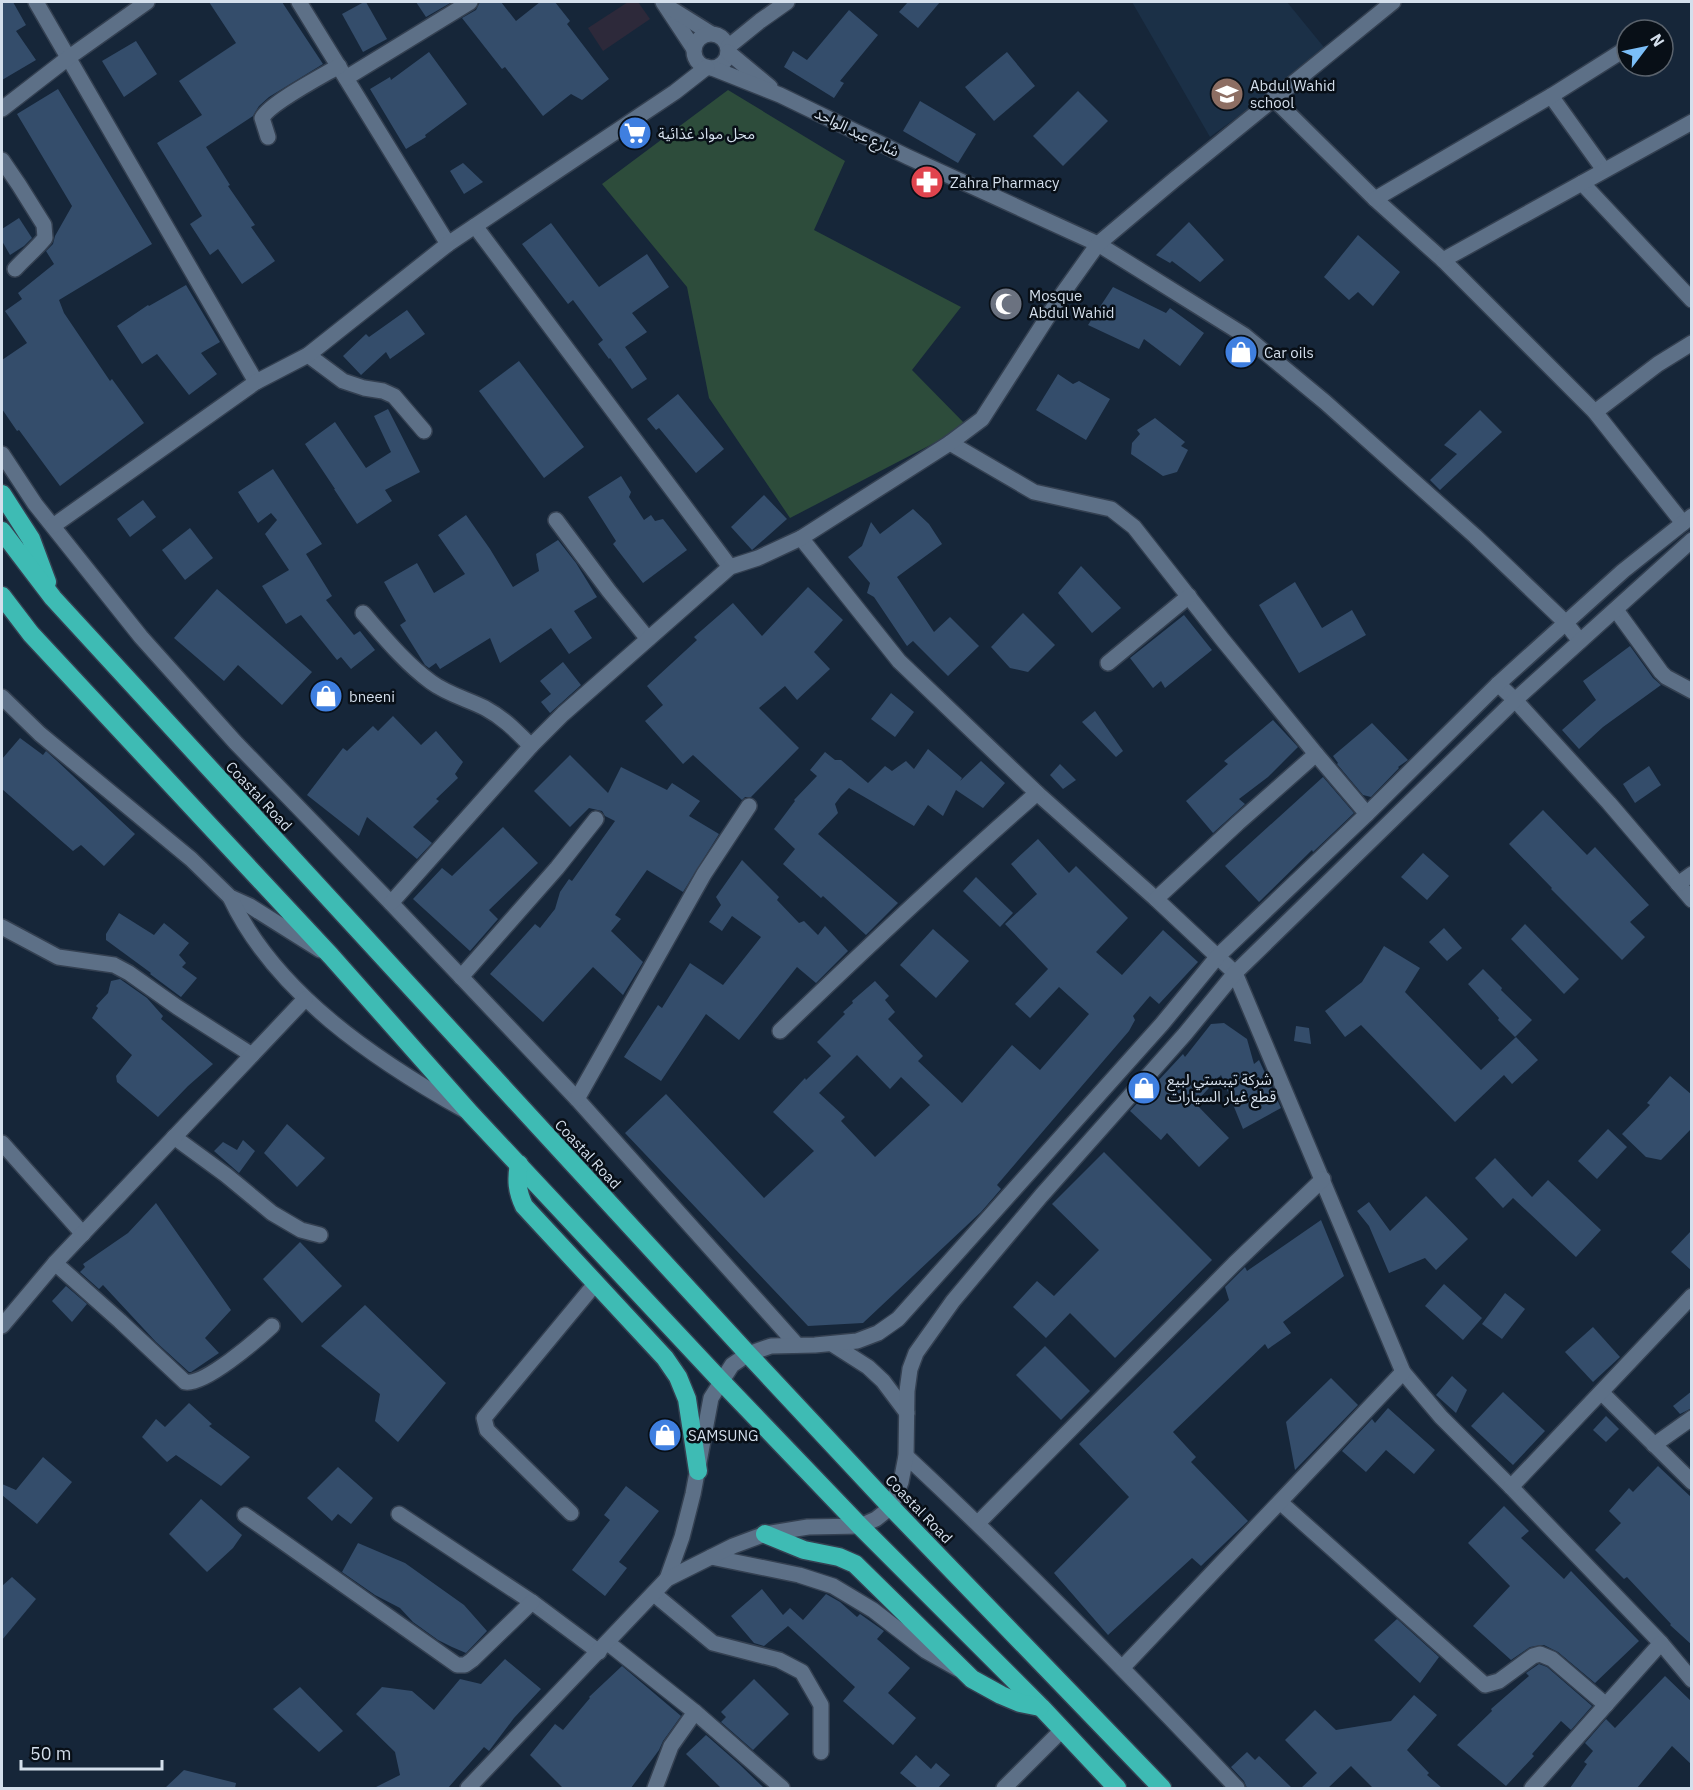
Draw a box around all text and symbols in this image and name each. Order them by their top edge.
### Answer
north arrow [1615,18,1675,78]
text: N [1646,30,1669,50]
school or university icon: Abdul Wahid school [1209,76,1245,112]
place label: Abdul Wahid school [1250,76,1335,112]
street label: شارع عبد الواحد [810,103,903,163]
supermarket icon: محل مواد غذائية [617,115,653,151]
place label: محل مواد غذائية [658,124,755,143]
pharmacy icon: Zahra Pharmacy [909,164,945,200]
place label: Zahra Pharmacy [950,173,1060,192]
mosque icon: Mosque Abdul Wahid [988,286,1024,322]
place label: Mosque Abdul Wahid [1029,286,1114,322]
shop icon: Car oils [1223,334,1259,370]
place label: Car oils [1264,343,1314,362]
shop icon: bneeni [308,678,344,714]
place label: bneeni [349,687,395,706]
street label: Coastal Road [222,757,296,835]
shop icon: شركة تيبستي لبيع قطع غيار السيارات [1126,1070,1162,1106]
place label: شركة تيبستي لبيع قطع غيار السيارات [1167,1070,1276,1109]
street label: Coastal Road [551,1115,625,1193]
shop icon: SAMSUNG [647,1417,683,1453]
place label: SAMSUNG [688,1426,758,1445]
street label: Coastal Road [881,1471,957,1547]
scale bar [21,1733,162,1771]
text: 50 m [30,1742,72,1765]

